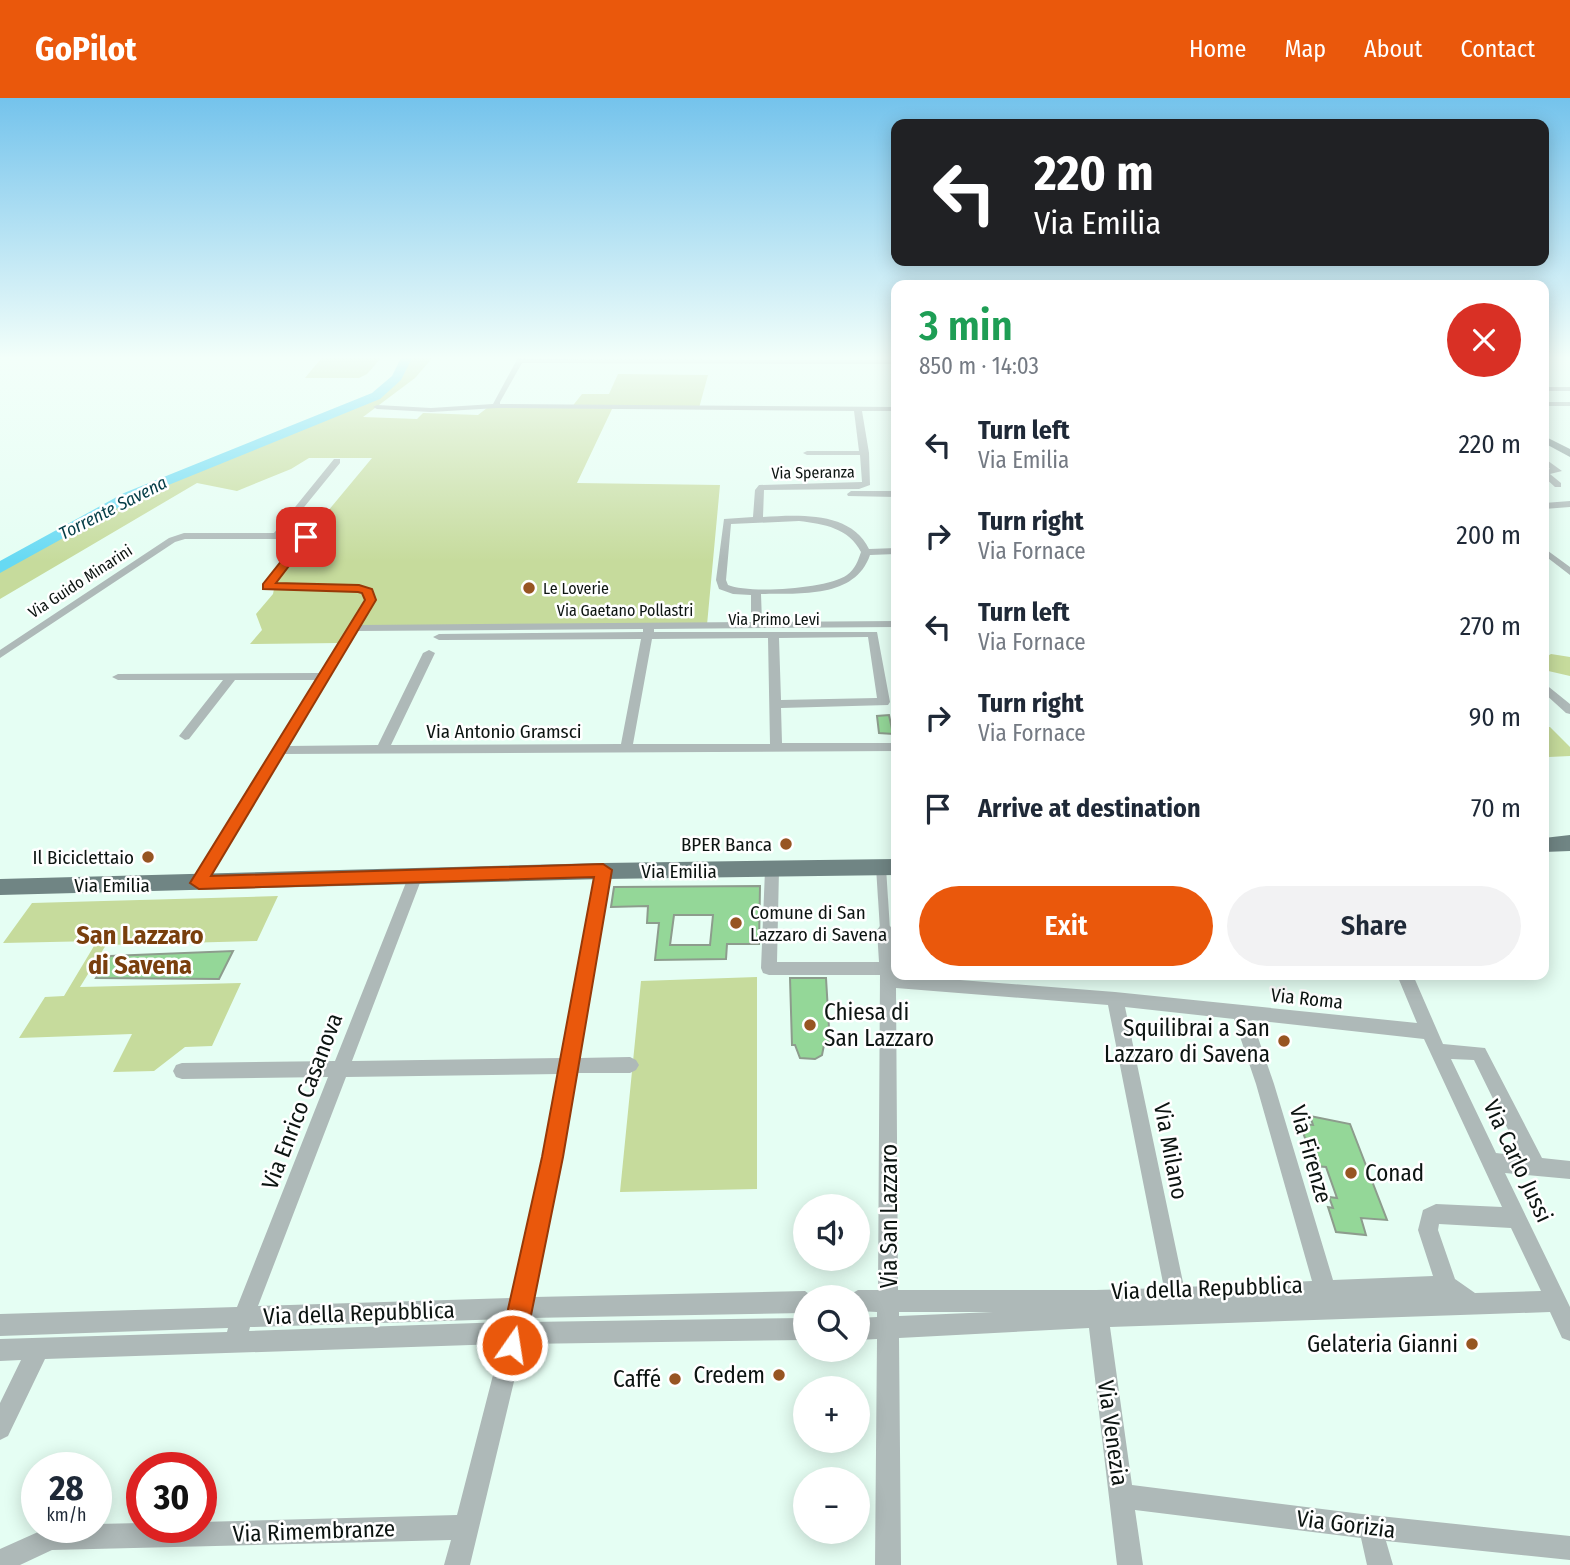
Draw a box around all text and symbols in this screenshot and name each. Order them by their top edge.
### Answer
text: GoPilot [35,29,137,69]
text: Home [1189,35,1246,63]
text: Map [1284,35,1326,63]
text: About [1364,35,1422,63]
text: Contact [1460,35,1535,63]
text: 220 m [1034,144,1154,203]
icon: left [919,147,1010,238]
text: Via Emilia [1034,204,1161,242]
text: 3 min [919,301,1013,351]
button: close [1447,303,1521,377]
text: 850 m · 14:03 [919,352,1039,380]
text: Turn left [978,415,1070,446]
icon: left [919,426,957,464]
text: 220 m [1458,429,1521,460]
text: Via Emilia [978,446,1069,474]
street label: Via Speranza [771,462,855,483]
water label: Torrente Savena [55,471,171,545]
text: Turn right [978,506,1084,537]
pin [276,507,336,567]
icon: right [919,517,957,555]
icon: arrive [287,518,325,556]
text: 200 m [1456,520,1521,551]
text: Via Fornace [978,537,1086,565]
street label: Via Guido Minarini [25,541,136,622]
place label: Le Loverie [543,579,609,598]
marker: Le Loverie [521,580,537,596]
text: Turn left [978,597,1070,628]
street label: Via Gaetano Pollastri [557,601,693,620]
icon: left [919,608,957,646]
street label: Via Primo Levi [728,610,820,629]
text: 270 m [1460,611,1521,642]
text: Via Fornace [978,628,1086,656]
text: Turn right [978,688,1084,719]
icon: right [919,699,957,737]
text: 90 m [1469,702,1521,733]
text: Via Fornace [978,719,1086,747]
street label: Via Antonio Gramsci [426,720,582,743]
icon: arrive [919,790,957,828]
text: Arrive at destination [978,793,1201,824]
text: 70 m [1471,793,1521,824]
place label: BPER Banca [681,833,772,856]
marker: BPER Banca [778,836,794,852]
place label: Il Biciclettaio [33,846,134,869]
marker: Il Biciclettaio [140,849,156,865]
street label: Via Emilia [641,860,717,883]
street label: Via Emilia [74,874,150,897]
button: Exit [919,886,1213,966]
button: Share [1227,886,1521,966]
place label: Comune di San Lazzaro di Savena [750,901,887,946]
marker: Comune di San Lazzaro di Savena [728,915,744,931]
district label: San Lazzaro di Savena [76,920,204,981]
street label: Via Roma [1270,983,1344,1014]
place label: Chiesa di San Lazzaro [824,998,934,1052]
street label: Via Enrico Casanova [256,1009,348,1193]
place label: Squilibrai a San Lazzaro di Savena [1104,1014,1270,1068]
marker: Chiesa di San Lazzaro [802,1017,818,1033]
marker: Squilibrai a San Lazzaro di Savena [1276,1033,1292,1049]
street label: Via Carlo Jussi [1477,1095,1559,1227]
street label: Via Milano [1148,1100,1194,1202]
street label: Via Firenze [1284,1102,1338,1206]
street label: Via San Lazzaro [875,1144,903,1288]
place label: Conad [1365,1159,1424,1187]
marker: Conad [1343,1165,1359,1181]
map controls [793,1194,870,1544]
button: sound [793,1194,870,1271]
street label: Via della Repubblica [1111,1271,1303,1305]
button: search [793,1285,870,1362]
street label: Via della Repubblica [263,1296,455,1330]
position arrow [475,1308,549,1382]
place label: Gelateria Gianni [1307,1330,1458,1358]
marker: Gelateria Gianni [1464,1336,1480,1352]
place label: Credem [694,1361,765,1389]
place label: Caffé [613,1365,661,1393]
marker: Credem [771,1367,787,1383]
marker: Caffé [667,1371,683,1387]
button: + [793,1376,870,1453]
street label: Via Venezia [1092,1378,1134,1488]
speed limit sign: 30 [126,1452,217,1543]
text: 28 [49,1467,84,1509]
button: − [793,1467,870,1544]
text: km/h [46,1504,87,1526]
street label: Via Gorizia [1295,1504,1397,1544]
street label: Via Rimembranze [232,1514,396,1548]

